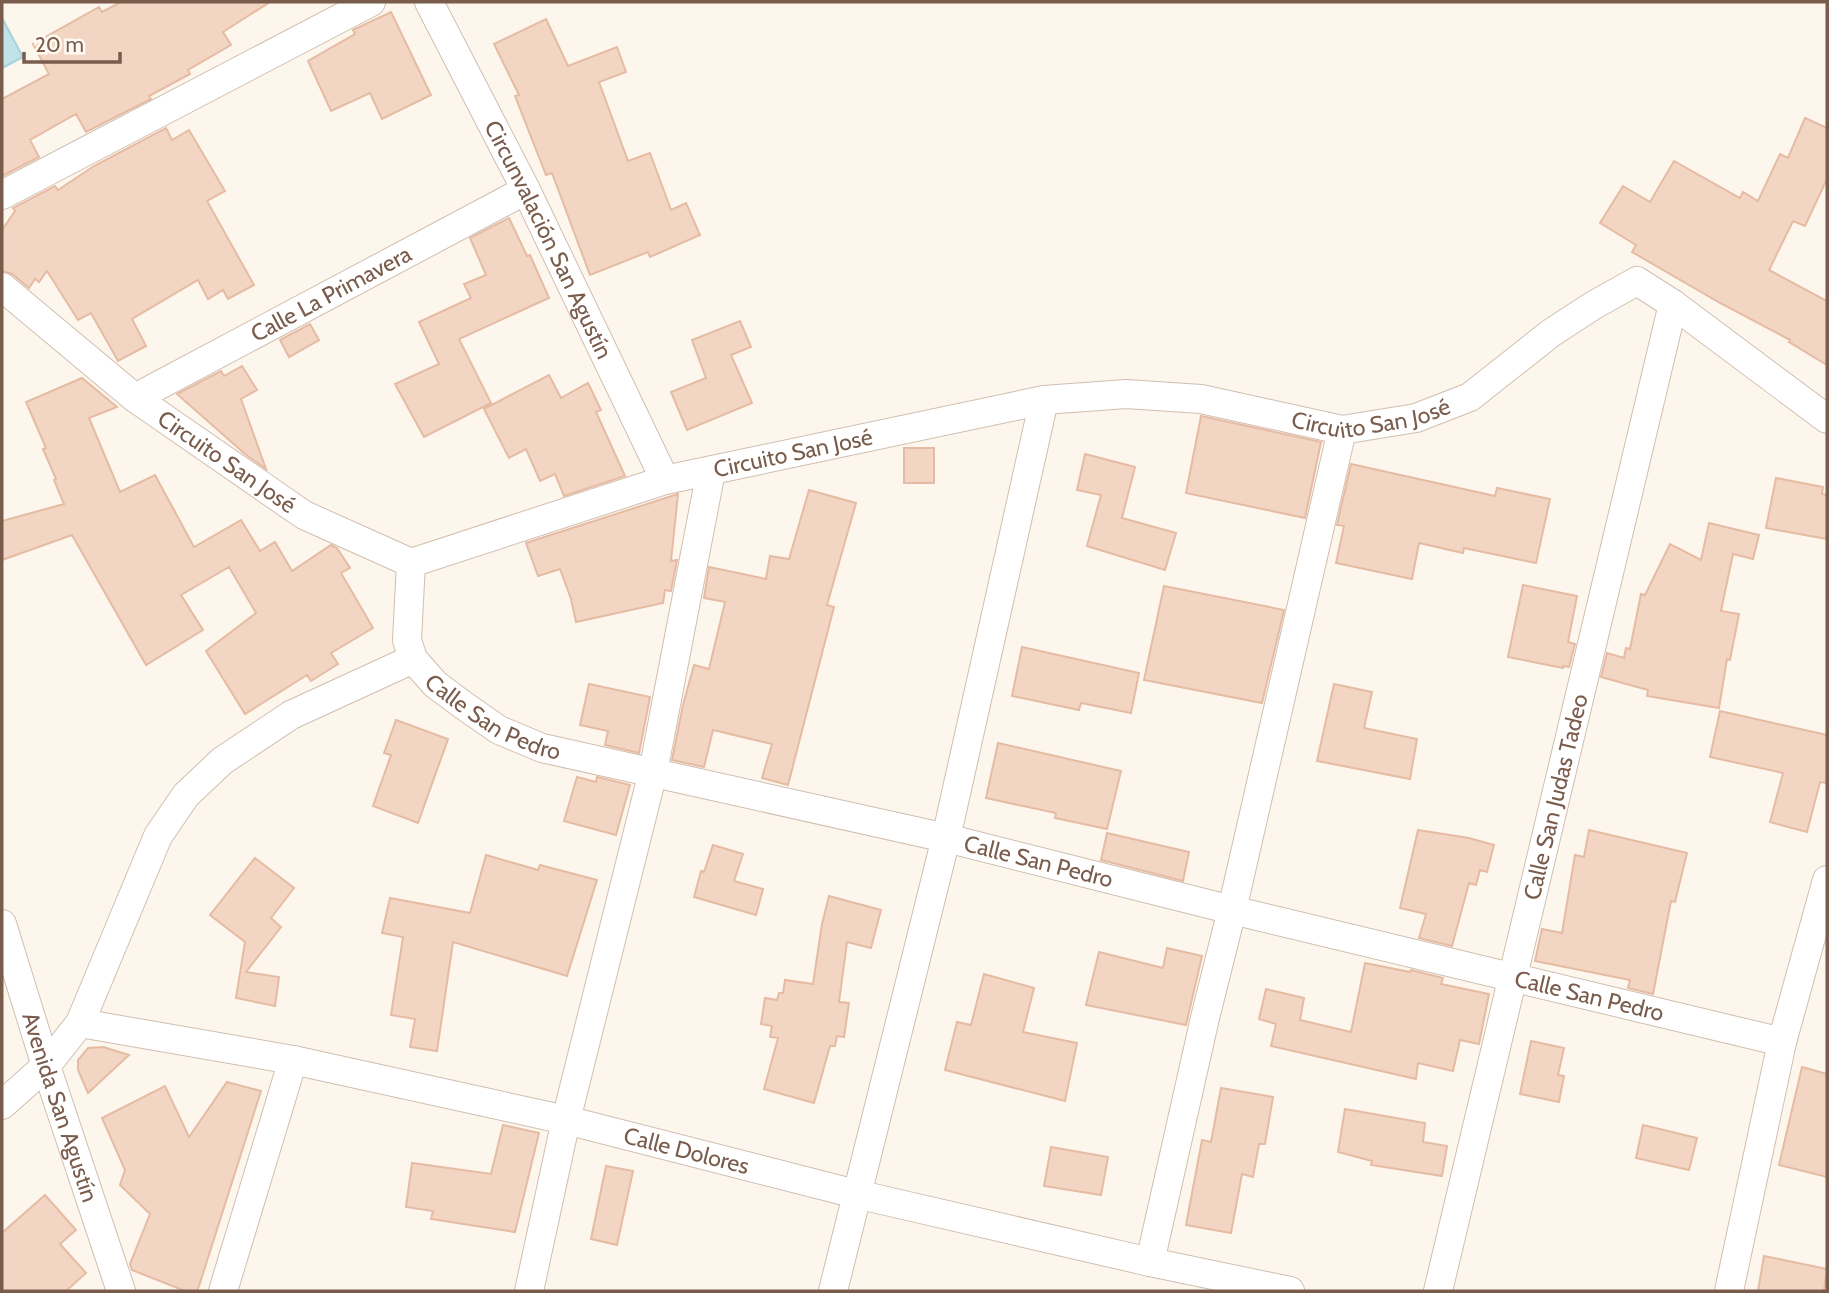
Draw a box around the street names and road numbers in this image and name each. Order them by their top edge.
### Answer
street label: Circunvalación San Agustín [479,116,619,363]
street label: Calle La Primavera [246,240,416,348]
street label: Circuito San José [1289,392,1454,444]
street label: Circuito San José [152,404,302,519]
street label: Circuito San José [711,423,875,483]
street label: Calle San Pedro [419,668,563,766]
street label: Calle San Judas Tadeo [1518,691,1594,903]
street label: Calle San Pedro [961,829,1116,893]
street label: Calle San Pedro [1512,964,1667,1027]
street label: Avenida San Agustín [16,1009,104,1206]
street label: Calle Dolores [621,1121,752,1180]

